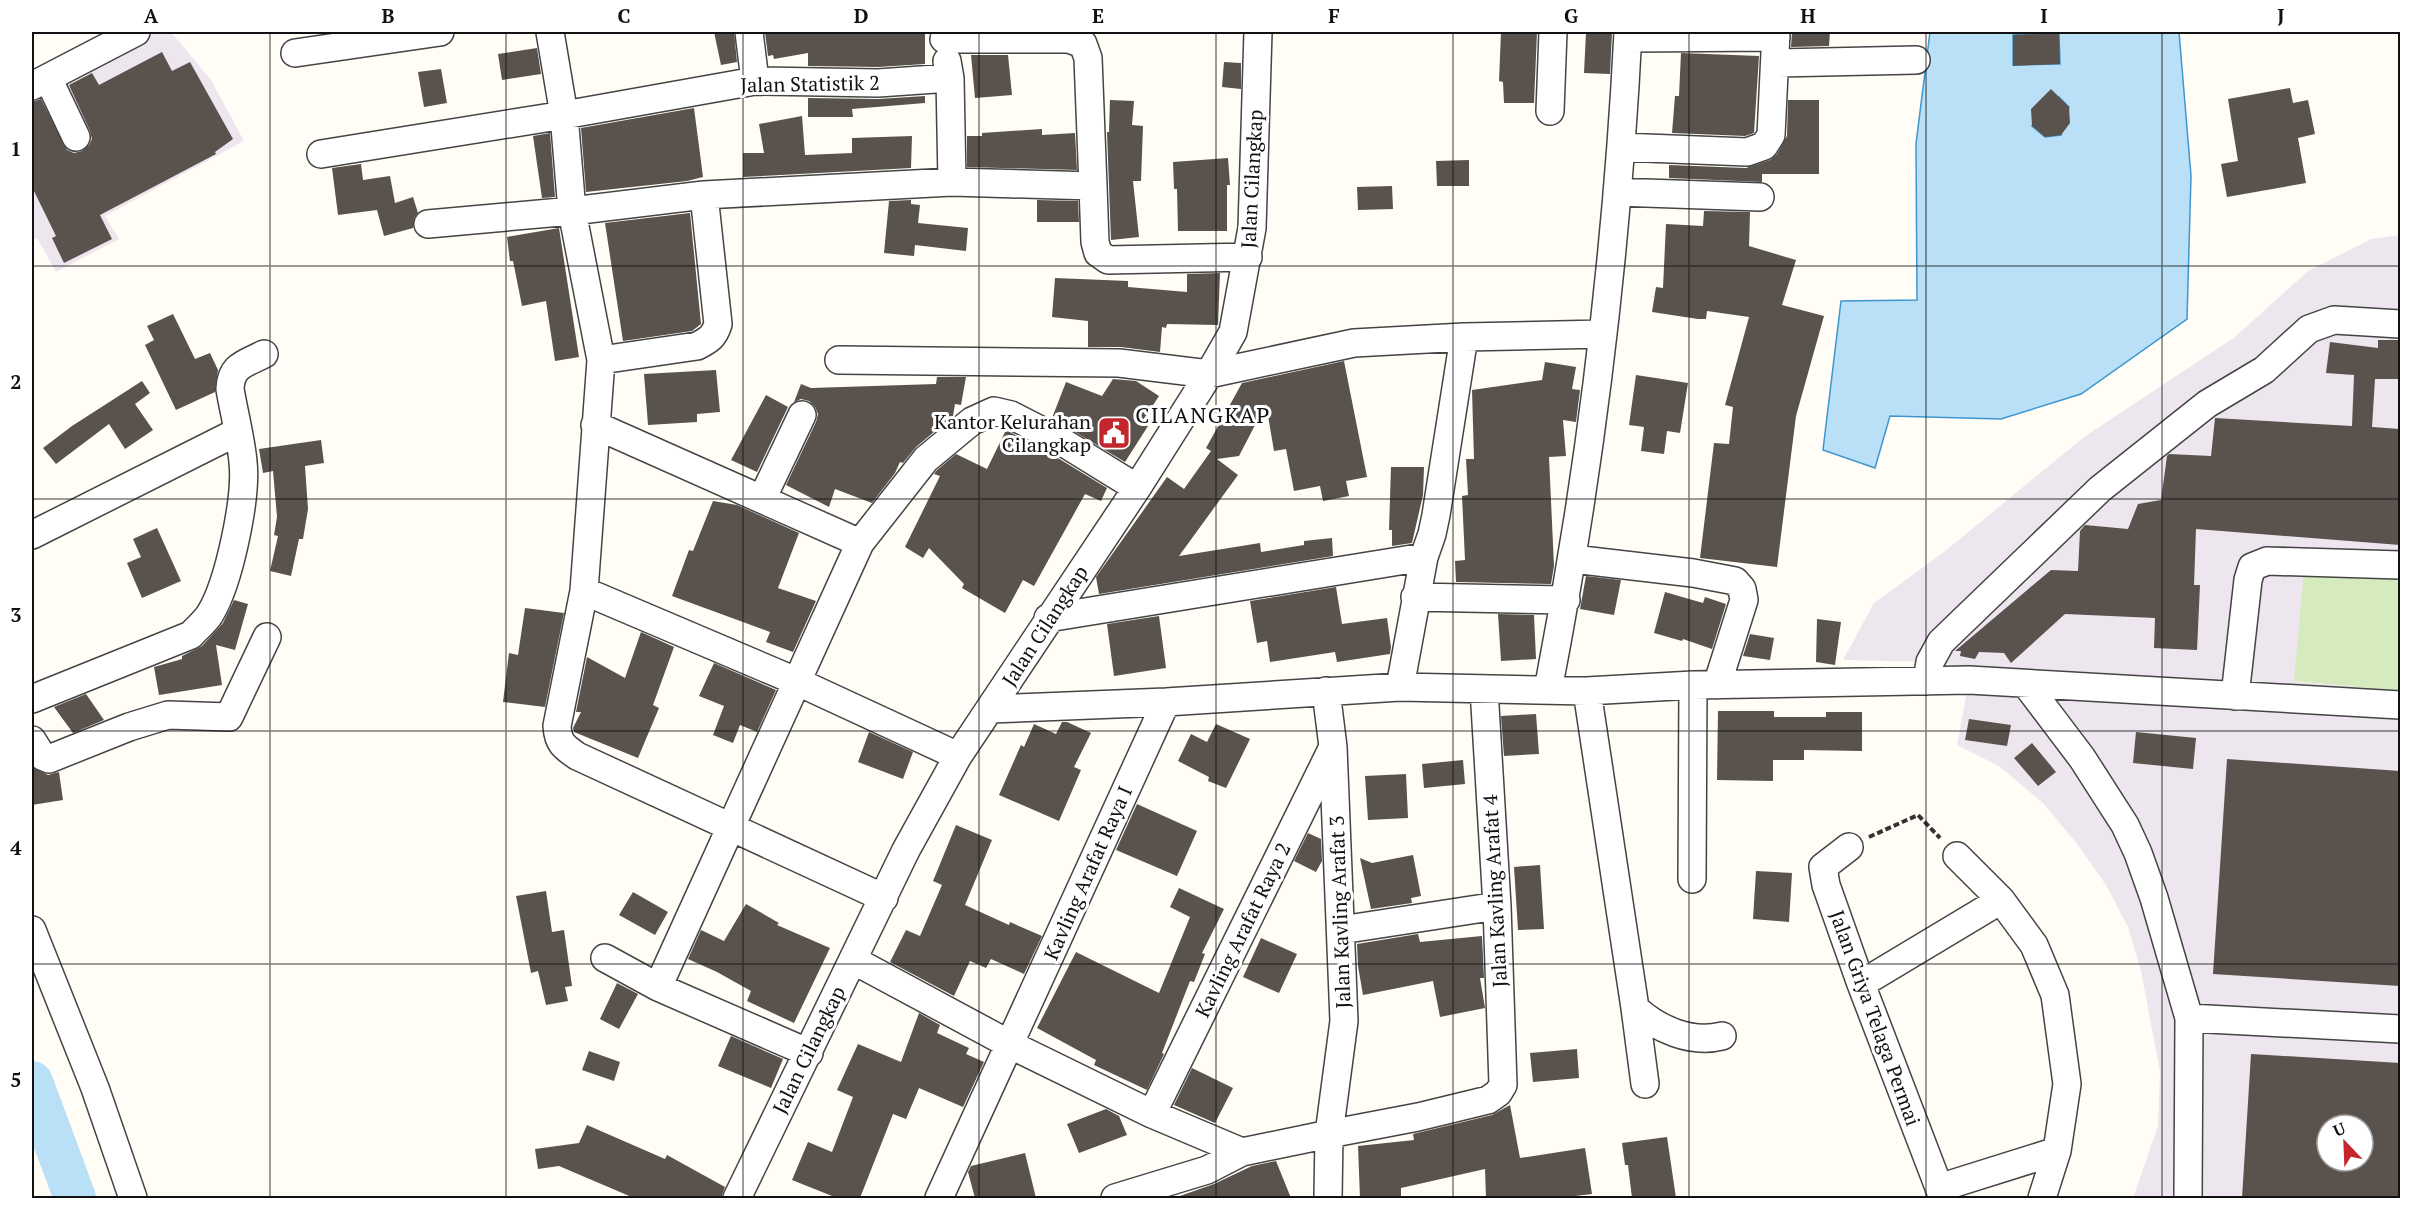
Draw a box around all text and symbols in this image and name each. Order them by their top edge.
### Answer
text: A [144,2,159,29]
text: B [382,2,395,29]
text: C [617,2,631,29]
text: D [854,2,868,29]
text: E [1092,2,1104,29]
text: F [1328,2,1340,29]
text: G [1564,2,1578,29]
text: H [1800,2,1816,29]
text: I [2040,2,2048,29]
text: J [2277,2,2285,29]
street label: Jalan Statistik 2 [740,69,880,98]
street label: Jalan Cilangkap [1234,109,1269,249]
text: 1 [10,135,22,162]
text: 2 [10,368,22,395]
district label: CILANGKAP [1135,400,1271,429]
place label: Kantor Kelurahan Cilangkap [934,408,1091,458]
public building icon: Kantor Kelurahan Cilangkap [1096,415,1132,451]
street label: Jalan Cilangkap [995,560,1094,691]
text: 3 [10,601,22,628]
street label: Kavling Arafat Raya I [1037,782,1138,964]
street label: Jalan Kavling Arafat 4 [1476,794,1513,988]
street label: Jalan Kavling Arafat 3 [1323,815,1356,1009]
text: 4 [10,834,22,861]
street label: Kavling Arafat Raya 2 [1188,838,1297,1022]
street label: Jalan Griya Telaga Permai [1824,906,1927,1129]
street label: Jalan Cilangkap [766,981,851,1118]
text: 5 [10,1066,22,1093]
north arrow [2315,1113,2375,1173]
text: U [2330,1117,2349,1142]

